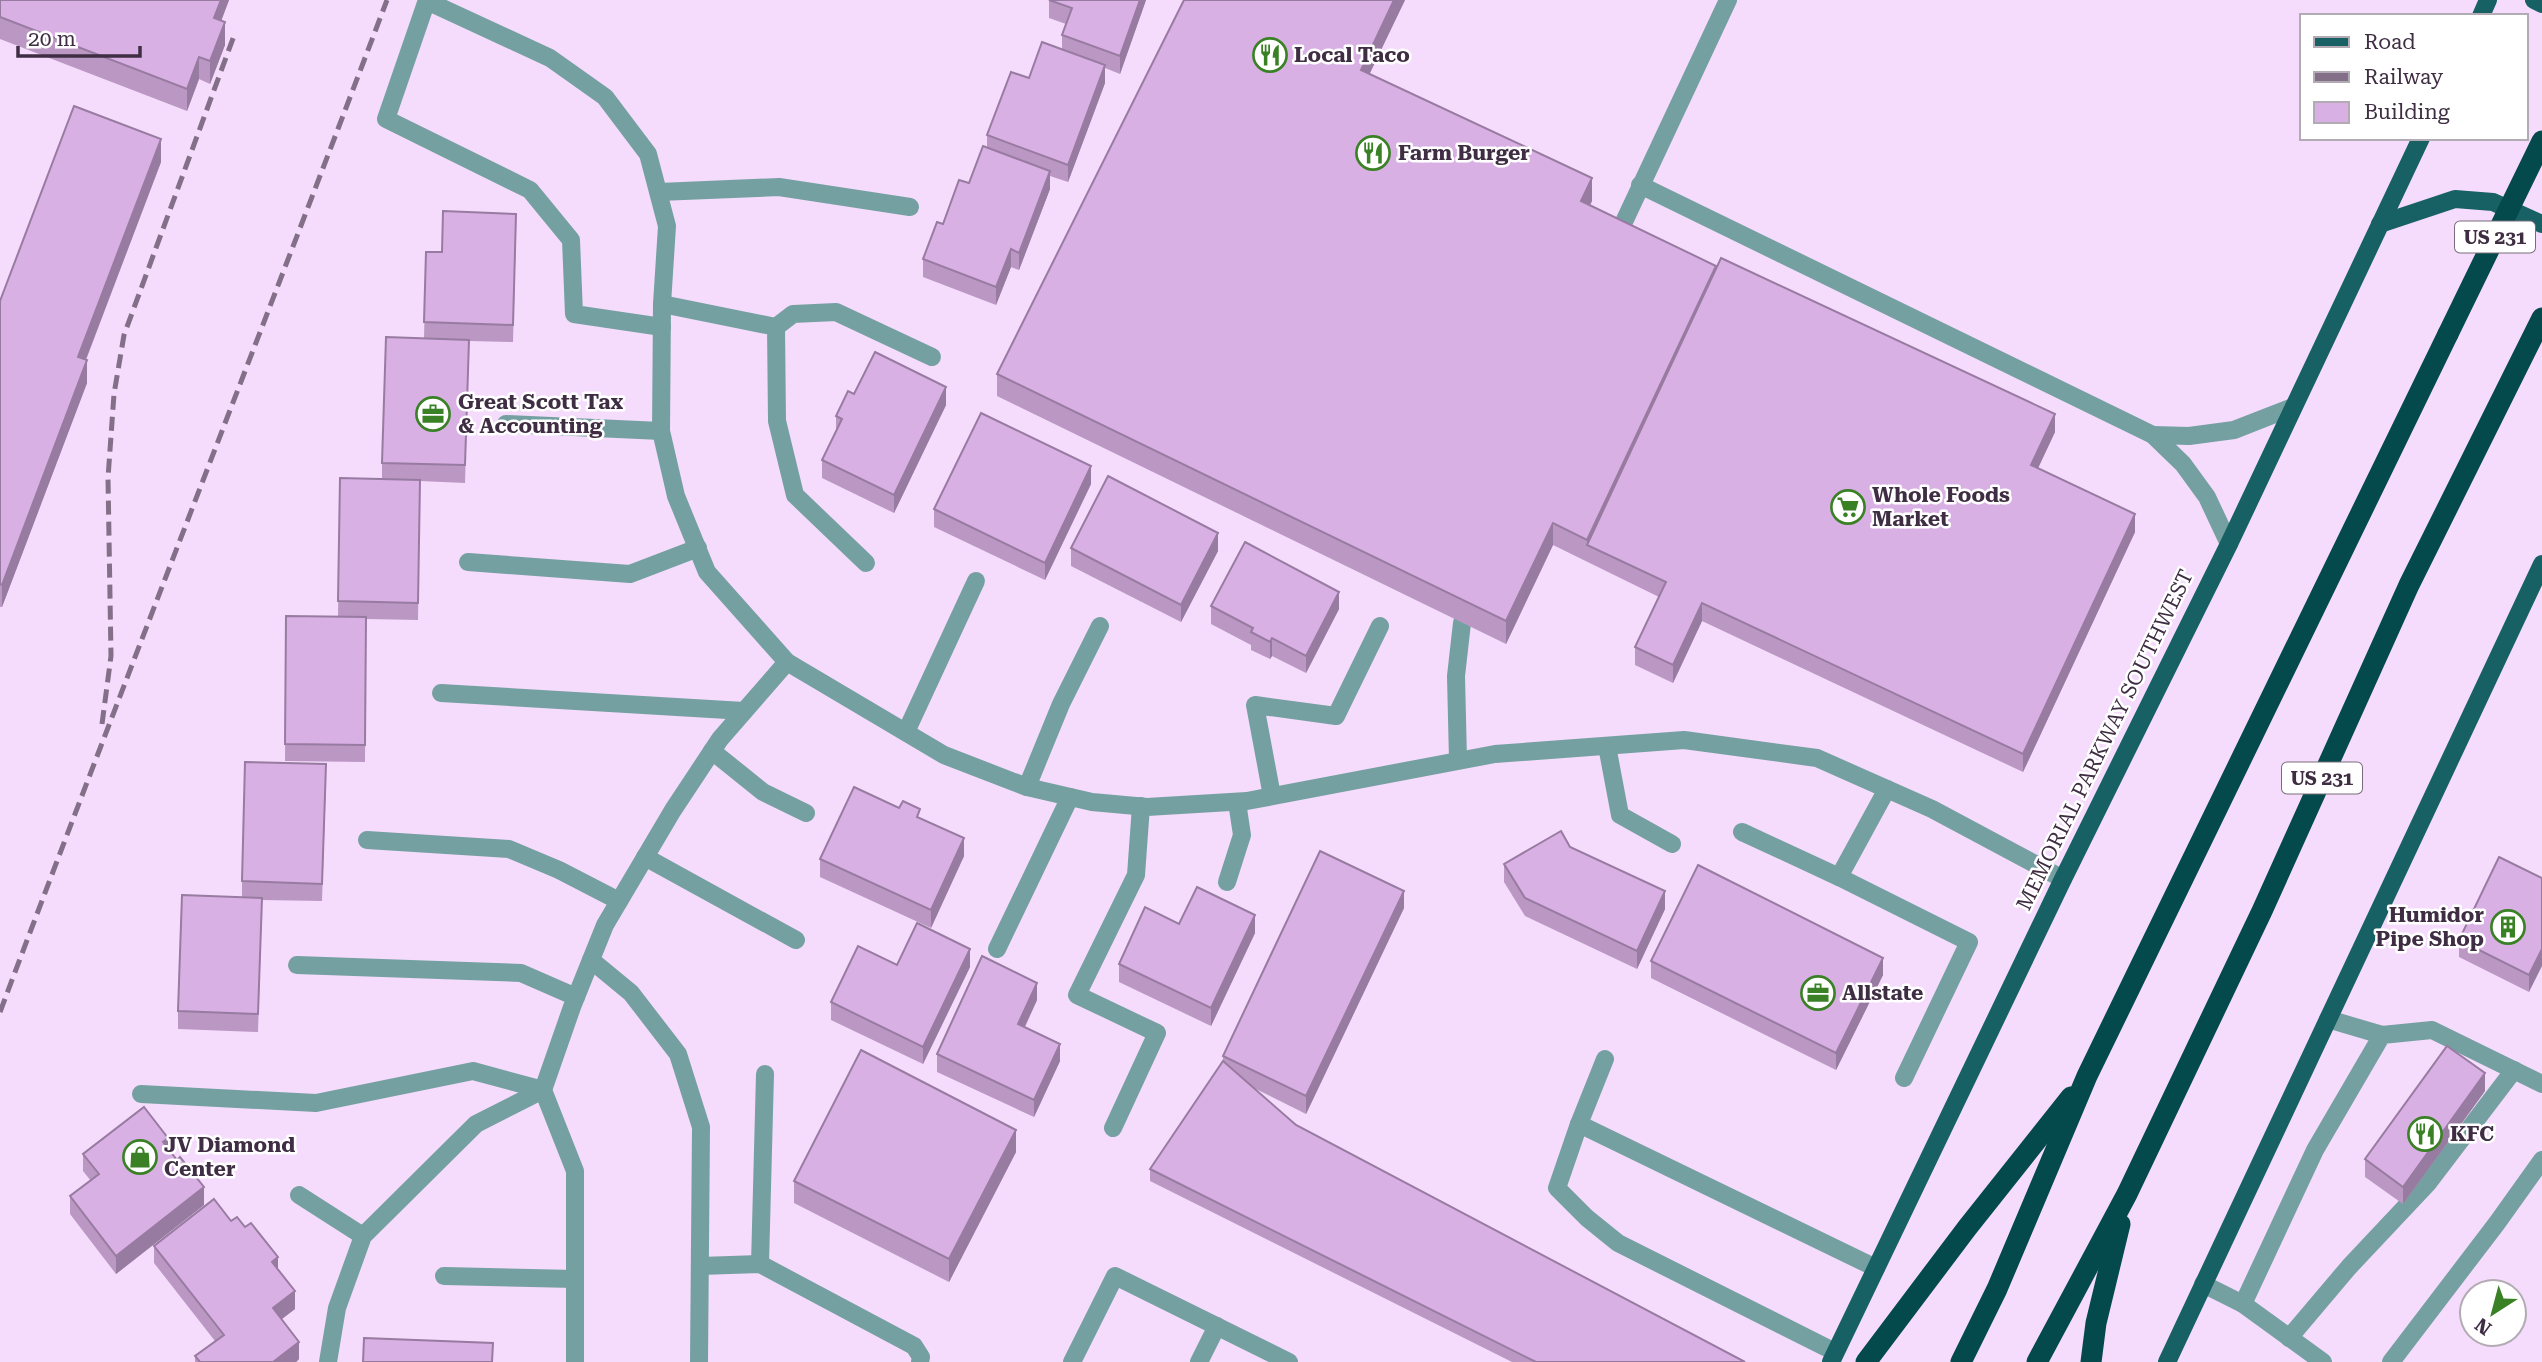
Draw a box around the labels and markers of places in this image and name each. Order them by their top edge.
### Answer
restaurant icon: Local Taco [1251,36,1289,74]
place label: Local Taco [1294,43,1410,67]
restaurant icon: Farm Burger [1354,134,1392,172]
place label: Farm Burger [1398,141,1530,165]
place label: Great Scott Tax & Accounting [458,390,624,438]
office icon: Great Scott Tax & Accounting [414,395,452,433]
place label: Whole Foods Market [1872,483,2010,531]
supermarket icon: Whole Foods Market [1829,488,1867,526]
place label: Humidor Pipe Shop [2376,903,2484,951]
building icon: Humidor Pipe Shop [2489,908,2527,946]
office icon: Allstate [1799,974,1837,1012]
place label: Allstate [1842,981,1923,1005]
restaurant icon: KFC [2406,1115,2444,1153]
place label: KFC [2450,1122,2494,1146]
place label: JV Diamond Center [164,1133,295,1181]
shop icon: JV Diamond Center [121,1138,159,1176]

